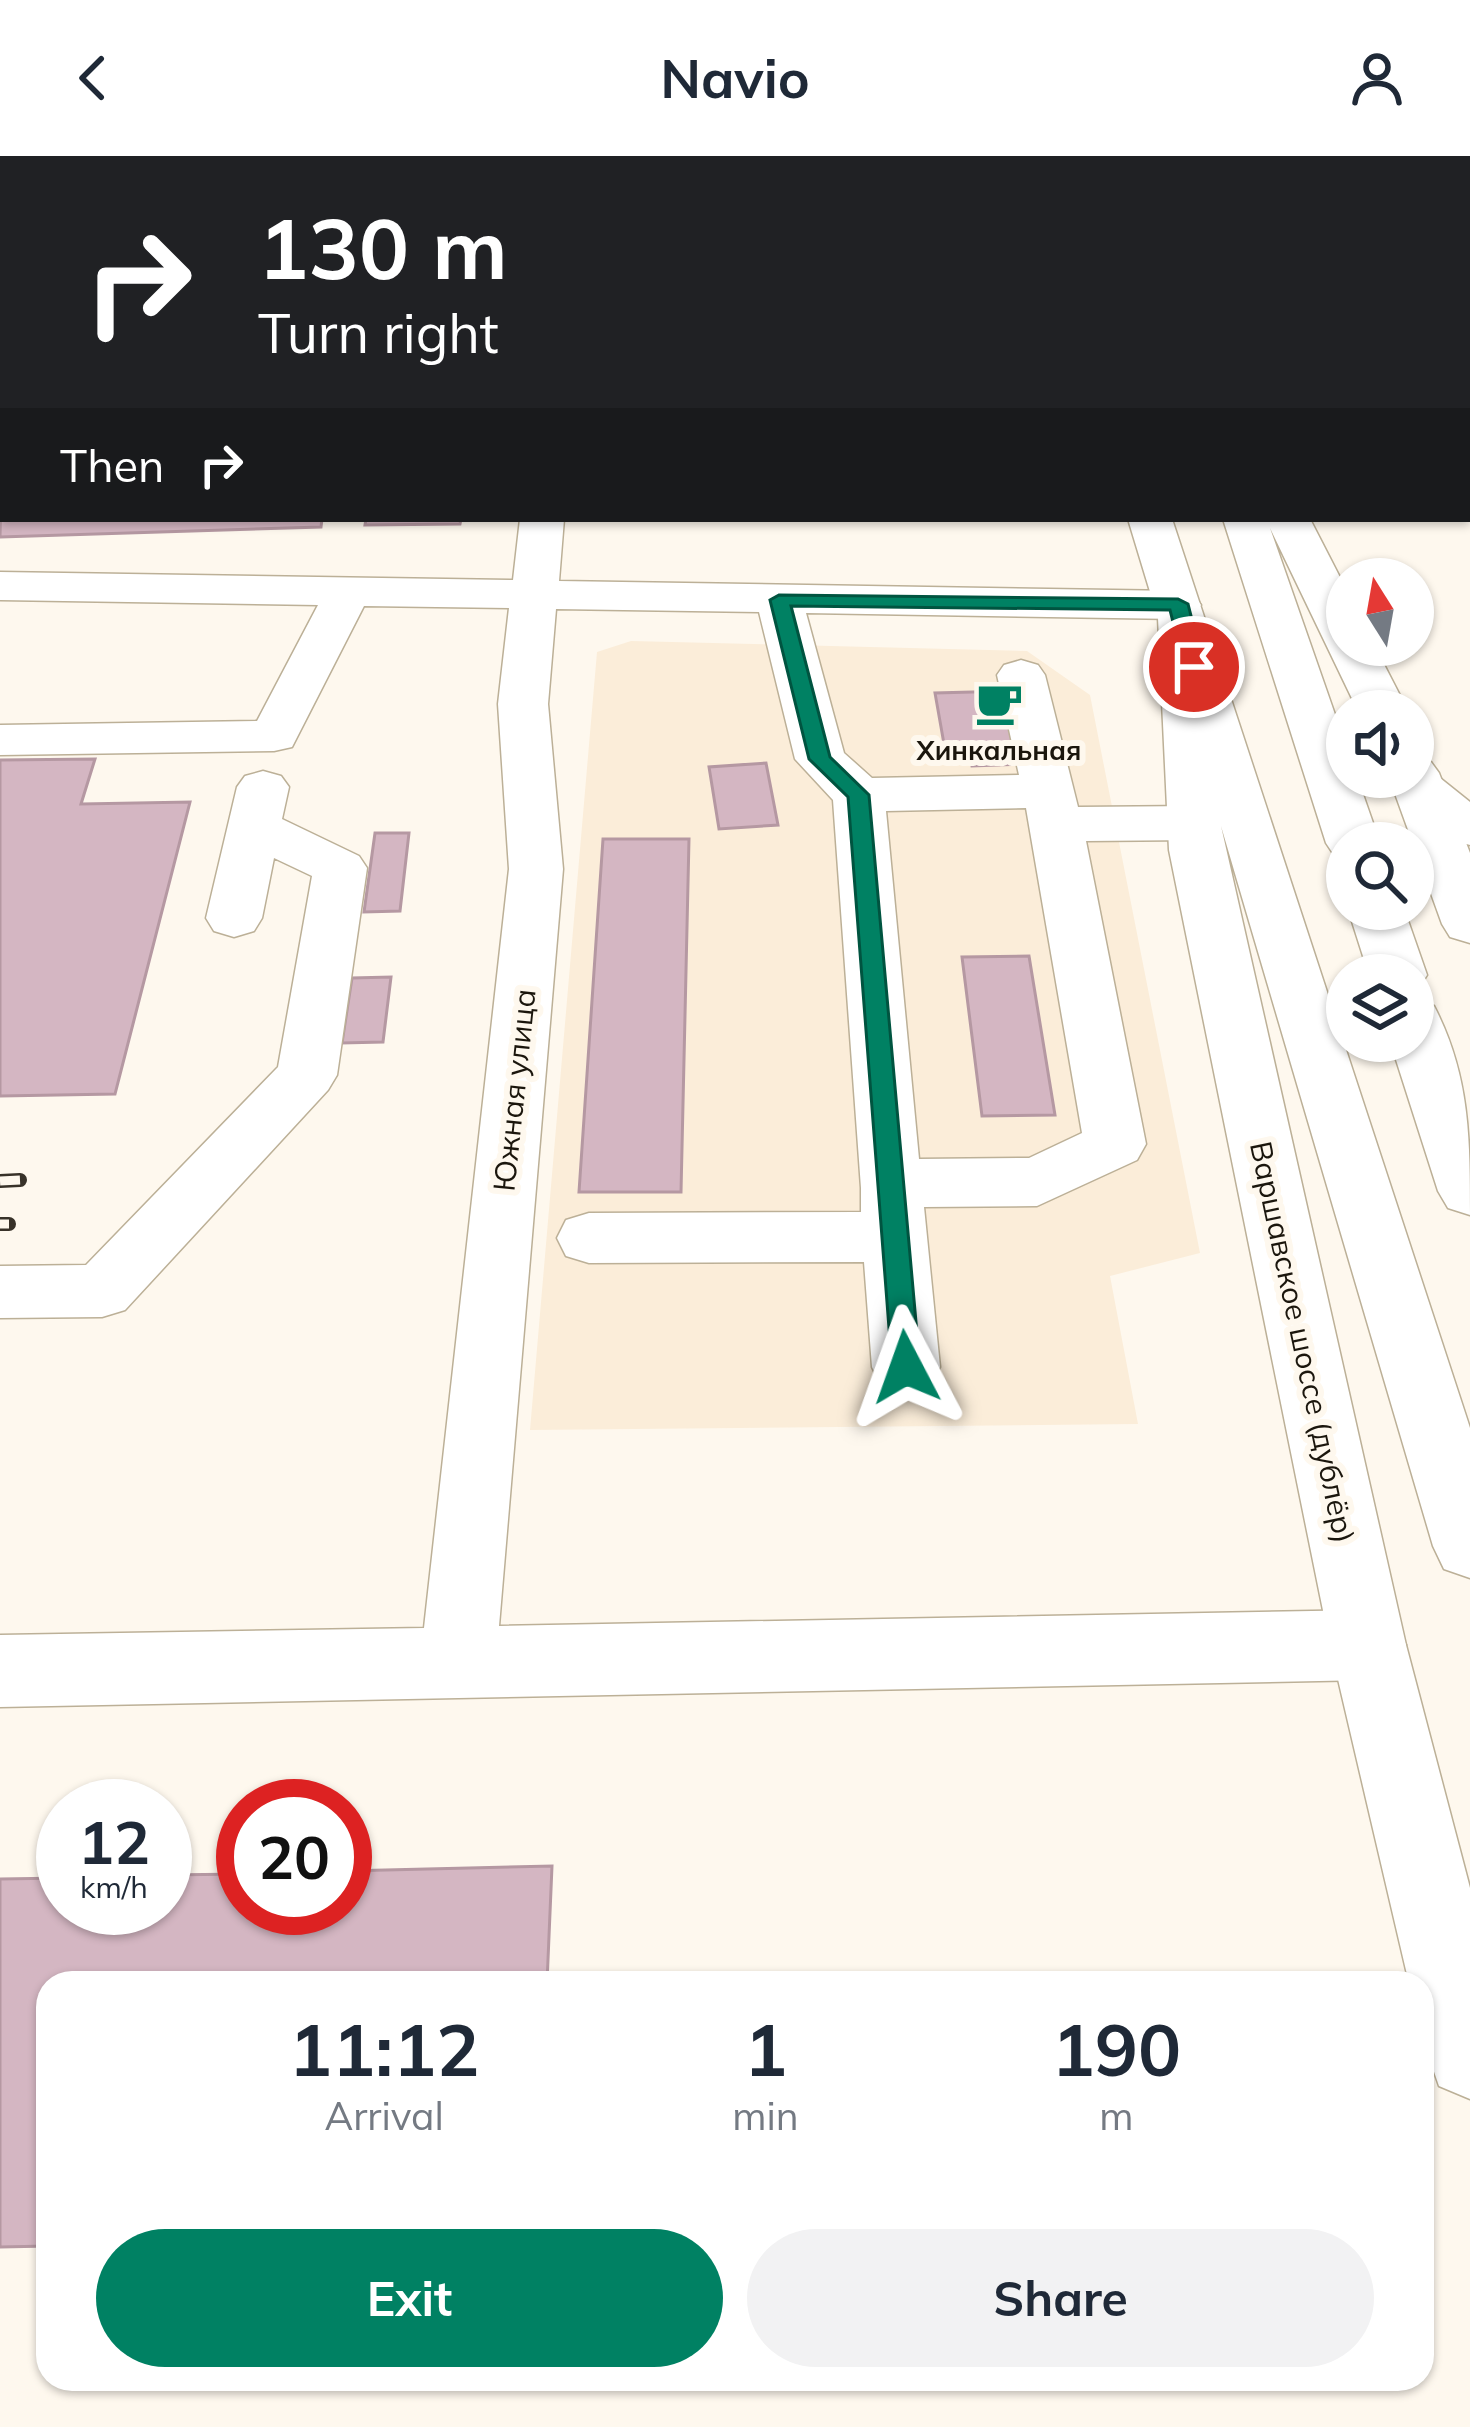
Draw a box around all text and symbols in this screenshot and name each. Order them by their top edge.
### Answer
text: Navio [660,44,810,112]
icon: back [60,45,126,111]
icon: person [1344,45,1410,111]
text: 130 m [258,195,508,300]
icon: right [60,204,216,360]
text: Turn right [258,299,499,367]
icon: right [188,432,254,498]
text: Then [60,437,164,493]
north arrow [1326,558,1434,666]
map controls [1326,558,1434,1062]
pin [1143,616,1245,718]
icon: arrive [1161,634,1227,700]
cafe icon: Хинкальная [974,678,1024,728]
button: sound [1326,690,1434,798]
place label: Хинкальная [916,733,1081,767]
button: search [1326,822,1434,930]
button: layers [1326,954,1434,1062]
street label: Южная улица [484,987,544,1193]
street label: Варшавское шоссе (дублёр) [1242,1138,1364,1546]
position arrow [843,1304,969,1430]
speed limit sign: 20 [216,1779,372,1935]
text: 12 [78,1804,150,1879]
text: km/h [80,1868,148,1906]
text: 11:12 [289,2004,479,2094]
text: 1 [744,2004,787,2094]
text: 190 [1052,2004,1181,2094]
text: Arrival [325,2091,444,2140]
text: min [732,2091,799,2140]
text: m [1099,2091,1133,2140]
button: Exit [96,2229,723,2367]
button: Share [747,2229,1374,2367]

